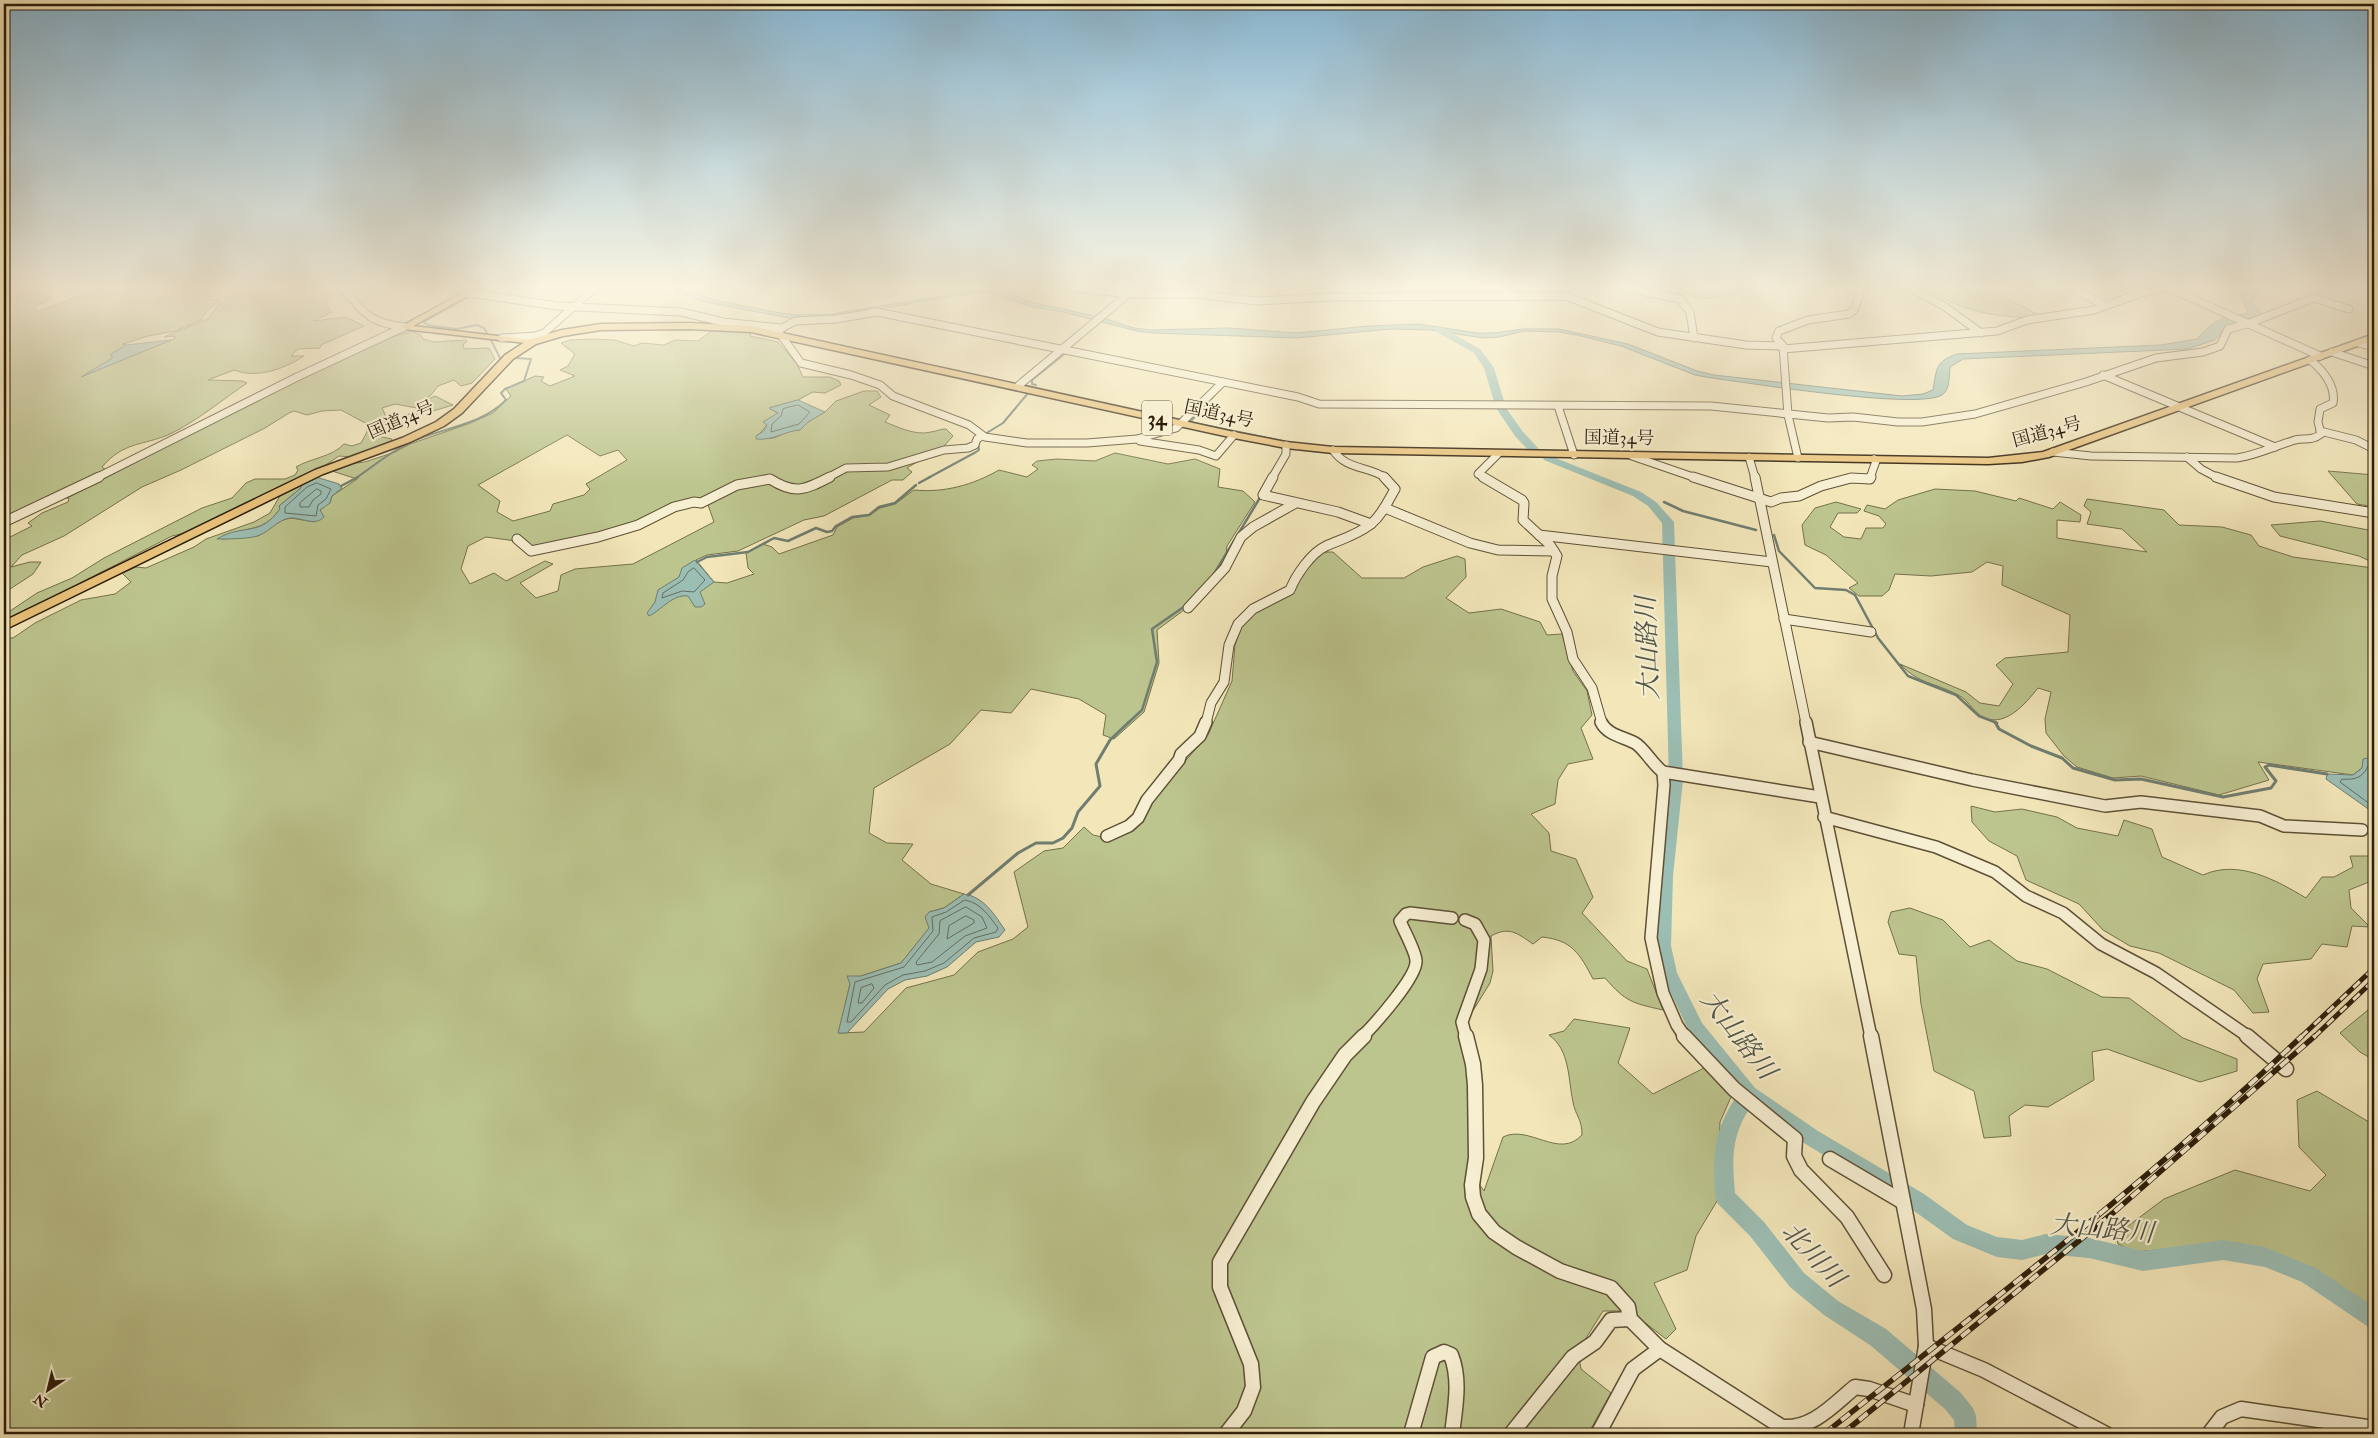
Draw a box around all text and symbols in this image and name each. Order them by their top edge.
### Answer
street label: 国道34号 [1182,395,1256,433]
street label: 国道34号 [364,396,438,444]
road number: 34 [1142,400,1172,436]
street label: 国道34号 [2010,412,2084,452]
street label: 国道34号 [1584,426,1654,450]
water label: 大山路川 [1630,592,1666,701]
water label: 大山路川 [1693,984,1784,1088]
water label: 大山路川 [2049,1209,2158,1250]
water label: 北川川 [1775,1216,1853,1297]
north arrow [22,1366,72,1416]
text: N [30,1389,52,1411]

